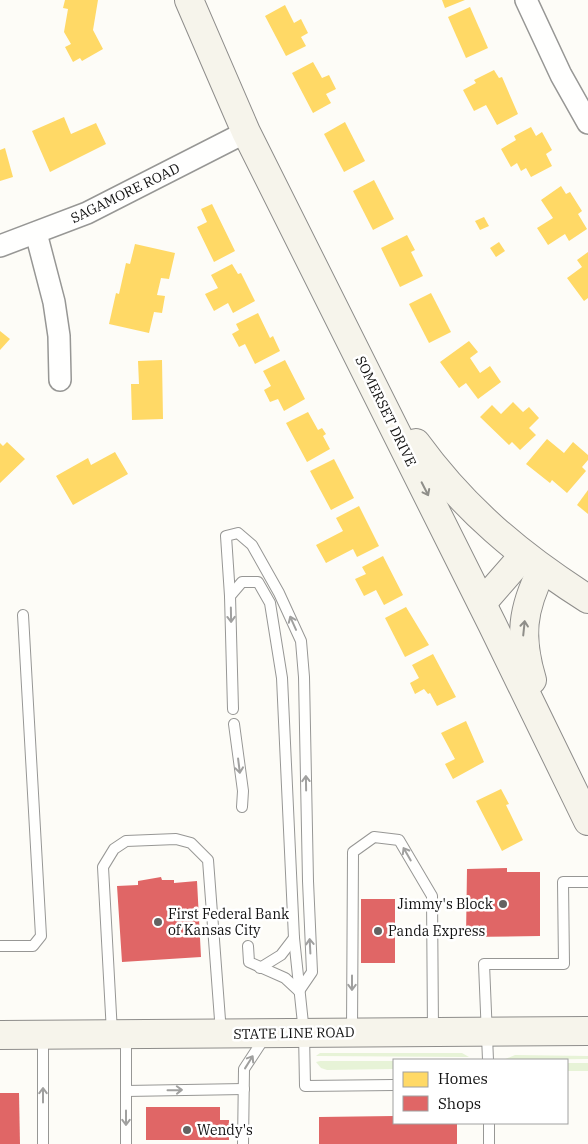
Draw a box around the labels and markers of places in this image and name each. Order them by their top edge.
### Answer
place label: Jimmy's Block [397,895,494,913]
marker: Jimmy's Block [497,898,509,910]
place label: First Federal Bank of Kansas City [168,905,290,939]
marker: First Federal Bank of Kansas City [152,916,164,928]
place label: Panda Express [388,922,485,940]
marker: Panda Express [372,925,384,937]
place label: Wendy's [197,1121,253,1139]
marker: Wendy's [181,1124,193,1136]

